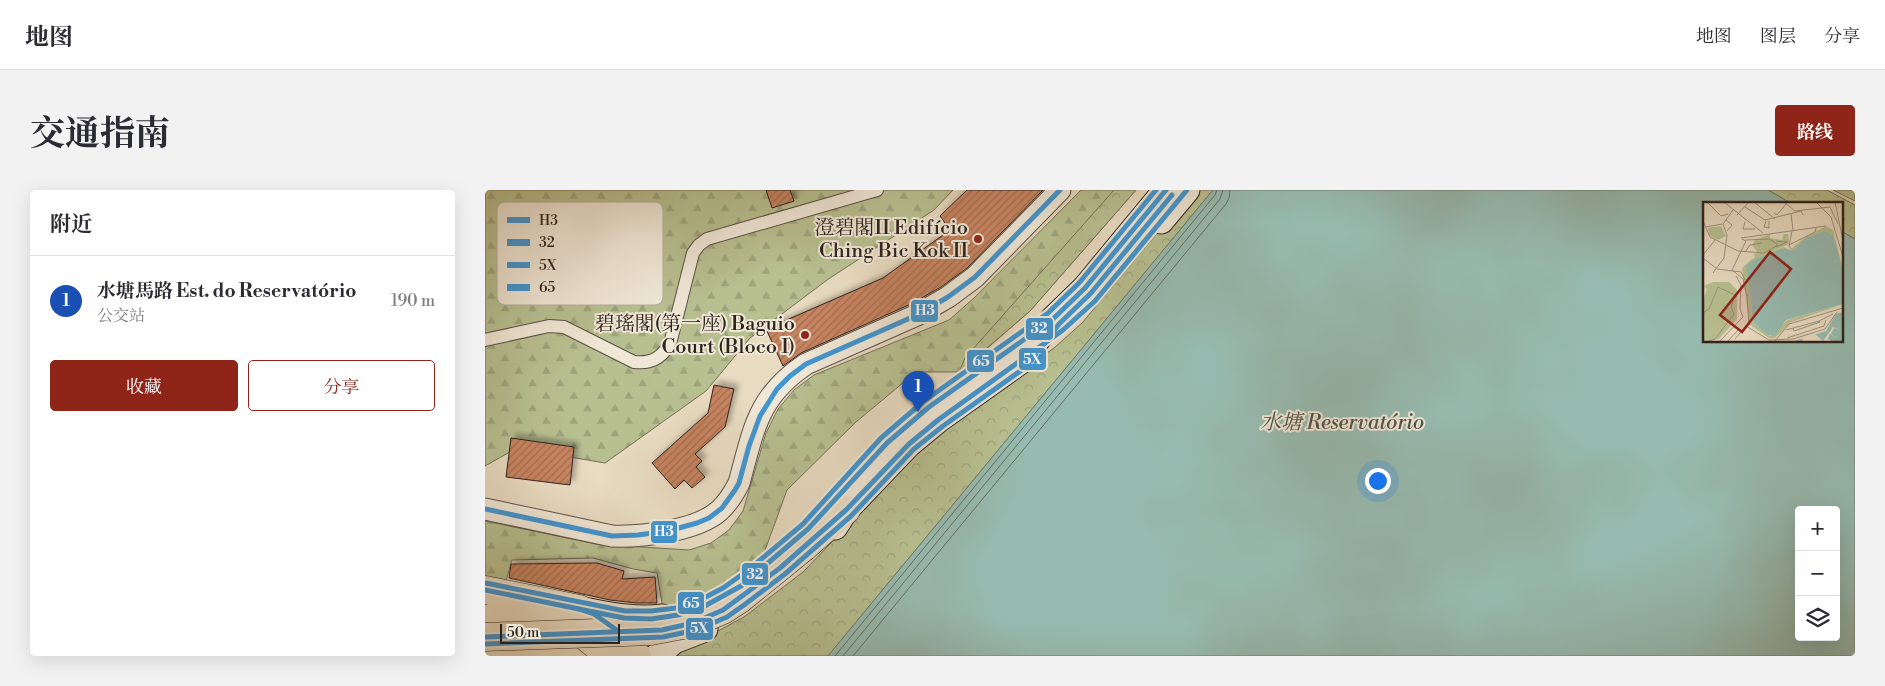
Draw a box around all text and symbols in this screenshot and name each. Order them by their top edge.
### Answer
text: 地图 [25,23,73,53]
text: 地图 [1696,25,1732,48]
text: 图层 [1760,25,1796,48]
text: 分享 [1824,25,1860,48]
button: 路线 [1775,105,1855,156]
text: 交通指南 [30,113,170,156]
legend [497,202,663,305]
inset map [1703,202,1843,342]
text: 附近 [50,212,92,238]
text: H3 [539,212,558,230]
place label: 澄碧閣II Edifício Ching Bic Kok II [815,216,968,264]
marker: 澄碧閣II Edifício Ching Bic Kok II [972,233,984,245]
text: 32 [539,234,555,252]
text: 5X [539,257,557,275]
text: 水塘馬路 Est. do Reservatório [97,279,356,303]
text: 65 [539,279,555,297]
text: 1 [62,291,70,311]
text: 190 m [391,291,435,311]
line badge: H3 [910,299,939,323]
text: H3 [915,302,935,320]
text: 公交站 [97,306,145,326]
place label: 碧瑤閣(第一座) Baguio Court (Bloco I) [595,312,795,360]
line badge: 32 [1025,317,1054,341]
text: 32 [1030,320,1048,338]
marker: 碧瑤閣(第一座) Baguio Court (Bloco I) [799,329,811,341]
line badge: 5X [1018,347,1047,371]
line badge: 65 [966,349,995,373]
text: 5X [1023,351,1042,369]
text: 65 [972,353,990,371]
button: 收藏 [50,360,238,411]
button: 分享 [248,360,435,411]
pin: 1 [902,371,934,412]
water label: 水塘 Reservatório [1260,410,1424,436]
your location [1365,468,1391,494]
map controls [1795,506,1840,641]
button: + [1795,506,1840,551]
line badge: H3 [650,520,678,544]
text: H3 [654,523,674,541]
button: − [1795,551,1840,596]
line badge: 32 [741,562,769,586]
text: 32 [746,566,764,584]
line badge: 65 [677,591,705,615]
text: 65 [682,595,700,613]
button: layers [1795,596,1840,641]
line badge: 5X [685,617,714,641]
text: 5X [690,620,709,638]
scale bar [500,621,620,644]
text: 50 m [507,624,539,642]

